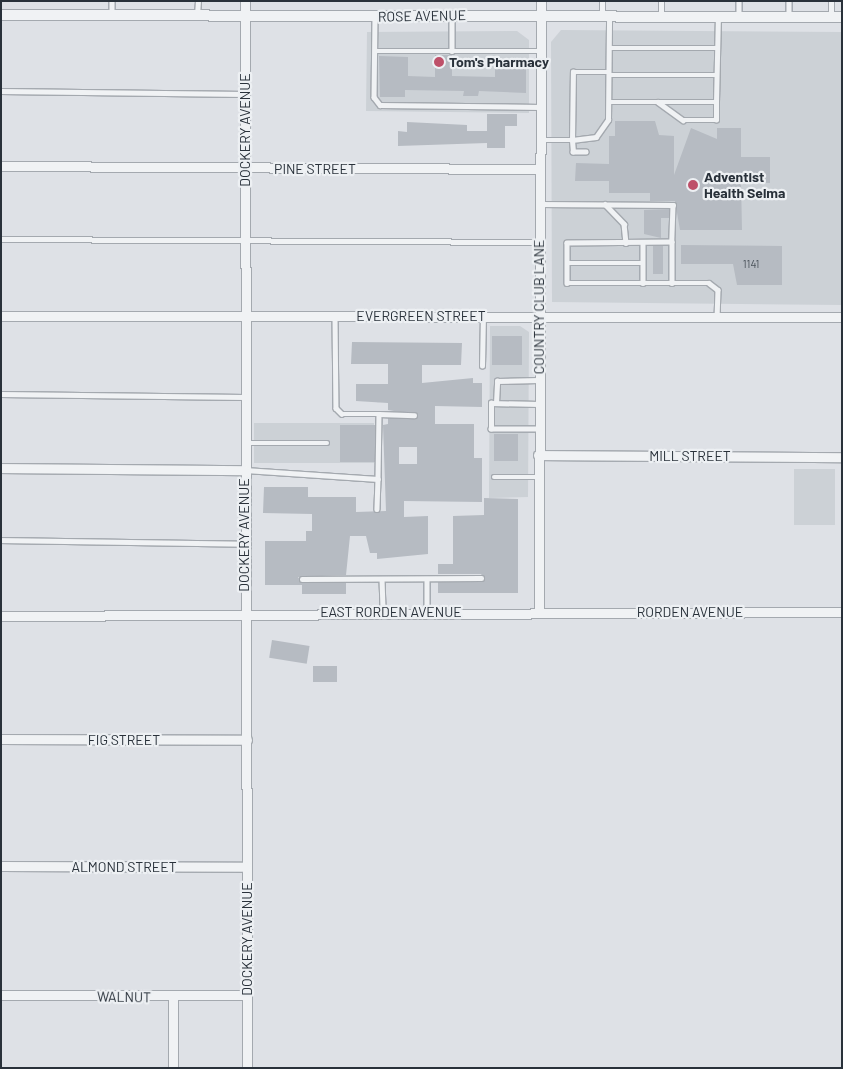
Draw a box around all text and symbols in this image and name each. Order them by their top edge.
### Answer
street label: ROSE AVENUE [378,7,466,25]
place label: Tom's Pharmacy [449,54,549,70]
marker: Tom's Pharmacy [433,56,445,68]
street label: DOCKERY AVENUE [237,73,253,187]
street label: PINE STREET [274,161,356,177]
place label: Adventist Health Selma [704,169,785,202]
marker: Adventist Health Selma [686,178,700,192]
street label: COUNTRY CLUB LANE [531,240,547,374]
house number: 1141 [743,257,759,271]
street label: EVERGREEN STREET [356,308,486,324]
street label: MILL STREET [649,448,731,464]
street label: DOCKERY AVENUE [236,478,252,592]
street label: EAST RORDEN AVENUE [320,604,462,620]
street label: RORDEN AVENUE [637,604,743,620]
street label: FIG STREET [88,732,160,748]
street label: ALMOND STREET [71,859,177,875]
street label: DOCKERY AVENUE [239,882,255,996]
street label: WALNUT [97,988,151,1006]

